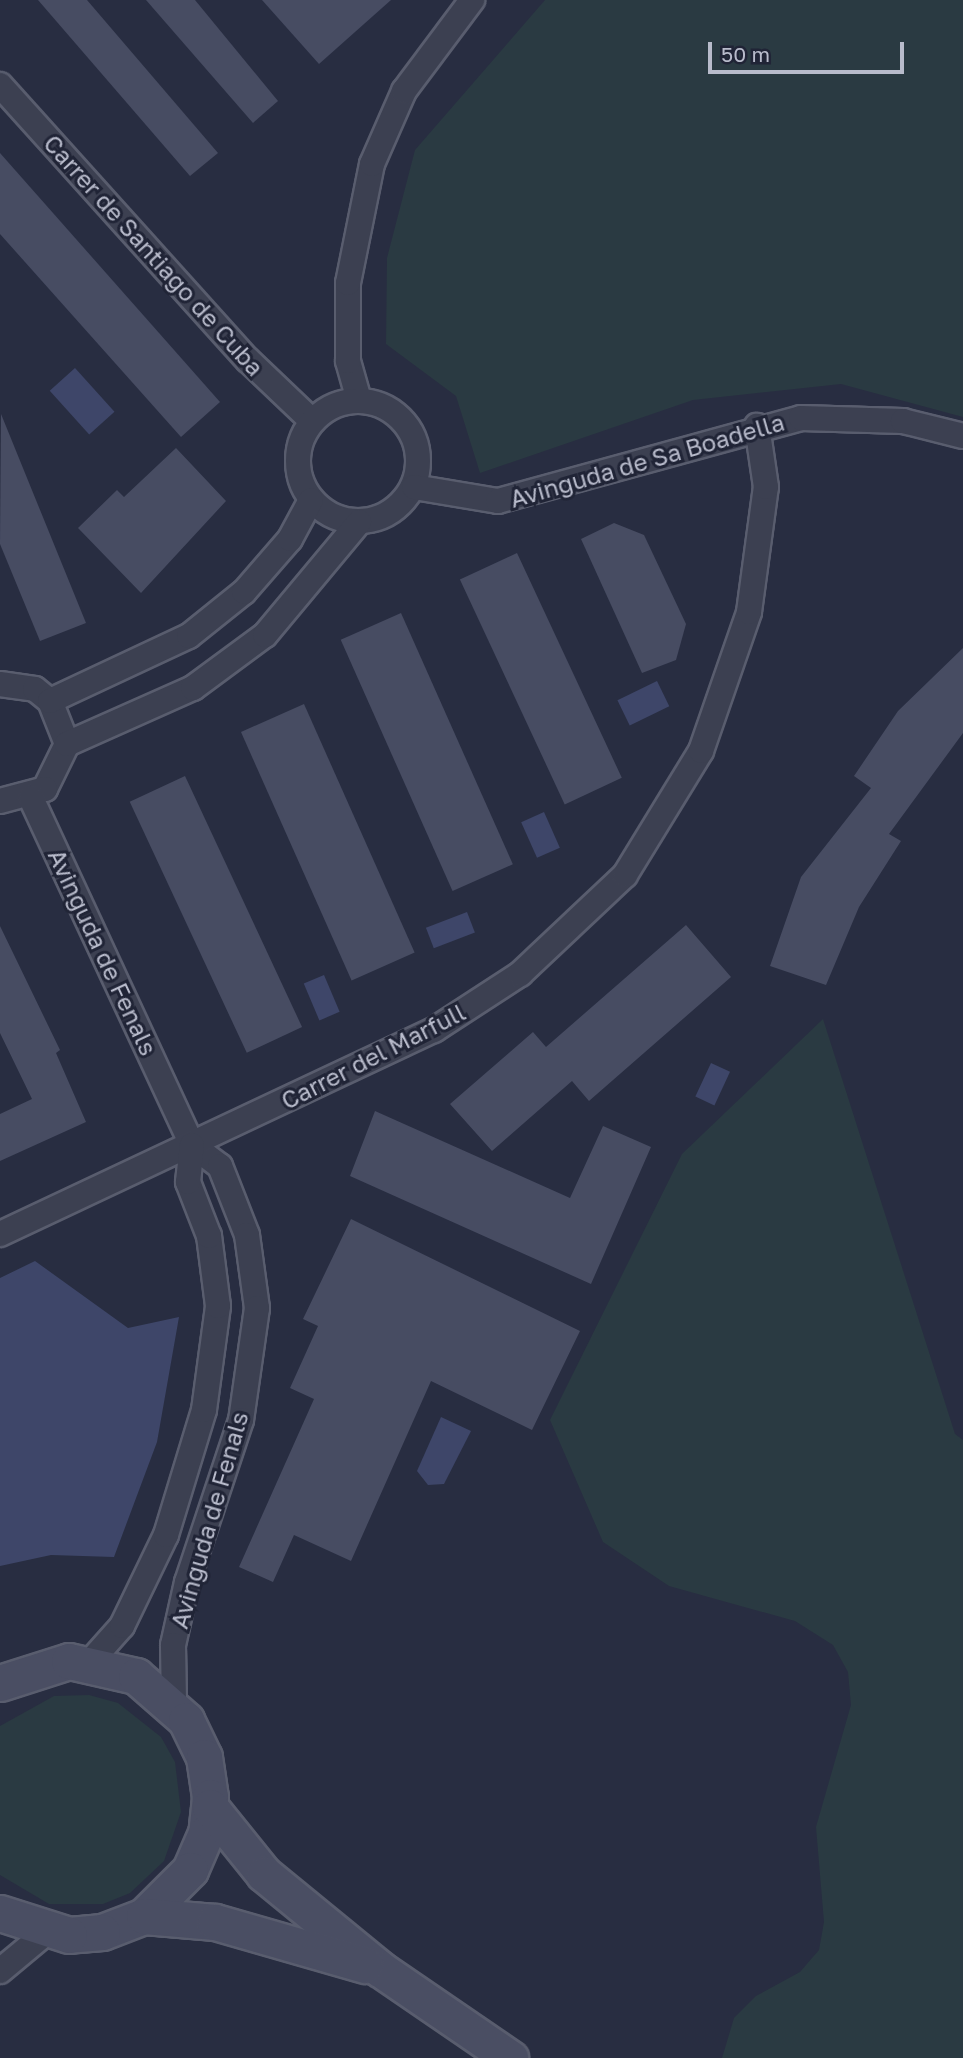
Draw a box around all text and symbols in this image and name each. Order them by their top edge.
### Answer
scale bar [711,28,907,72]
text: 50 m [721,41,770,67]
street label: Carrer de Santiago de Cuba [38,129,270,381]
street label: Avinguda de Sa Boadella [506,407,788,513]
street label: Avinguda de Fenals [43,844,163,1060]
street label: Carrer del Marfull [276,997,470,1115]
street label: Avinguda de Fenals [164,1408,254,1632]

